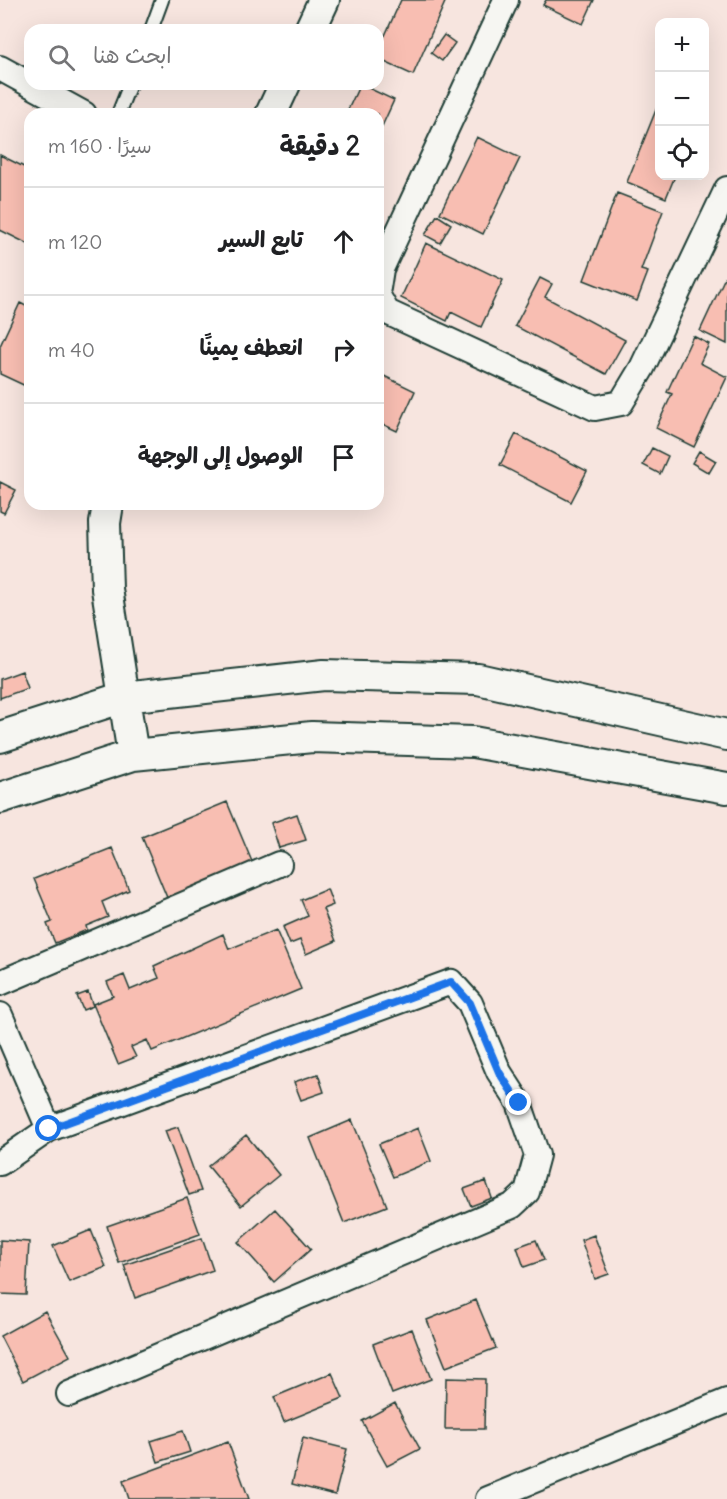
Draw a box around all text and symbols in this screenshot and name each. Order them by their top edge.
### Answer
map controls [655,18,709,180]
button: + [655,18,709,72]
search box [24,24,384,90]
icon: search [45,41,78,74]
text: ابحث هنا [93,41,172,69]
button: − [655,72,709,126]
button: locate [655,126,709,180]
text: 2 دقيقة [280,129,360,162]
text: سيرًا · 160 m [48,133,152,158]
text: تابع السير [219,225,303,253]
icon: ahead [327,225,360,258]
text: 120 m [48,229,102,254]
text: انعطف يمينًا [200,333,303,361]
icon: right [327,333,360,366]
text: 40 m [48,337,95,362]
text: الوصول إلى الوجهة [138,441,303,469]
icon: arrive [327,441,360,474]
route end [505,1089,531,1115]
route start [35,1115,61,1141]

